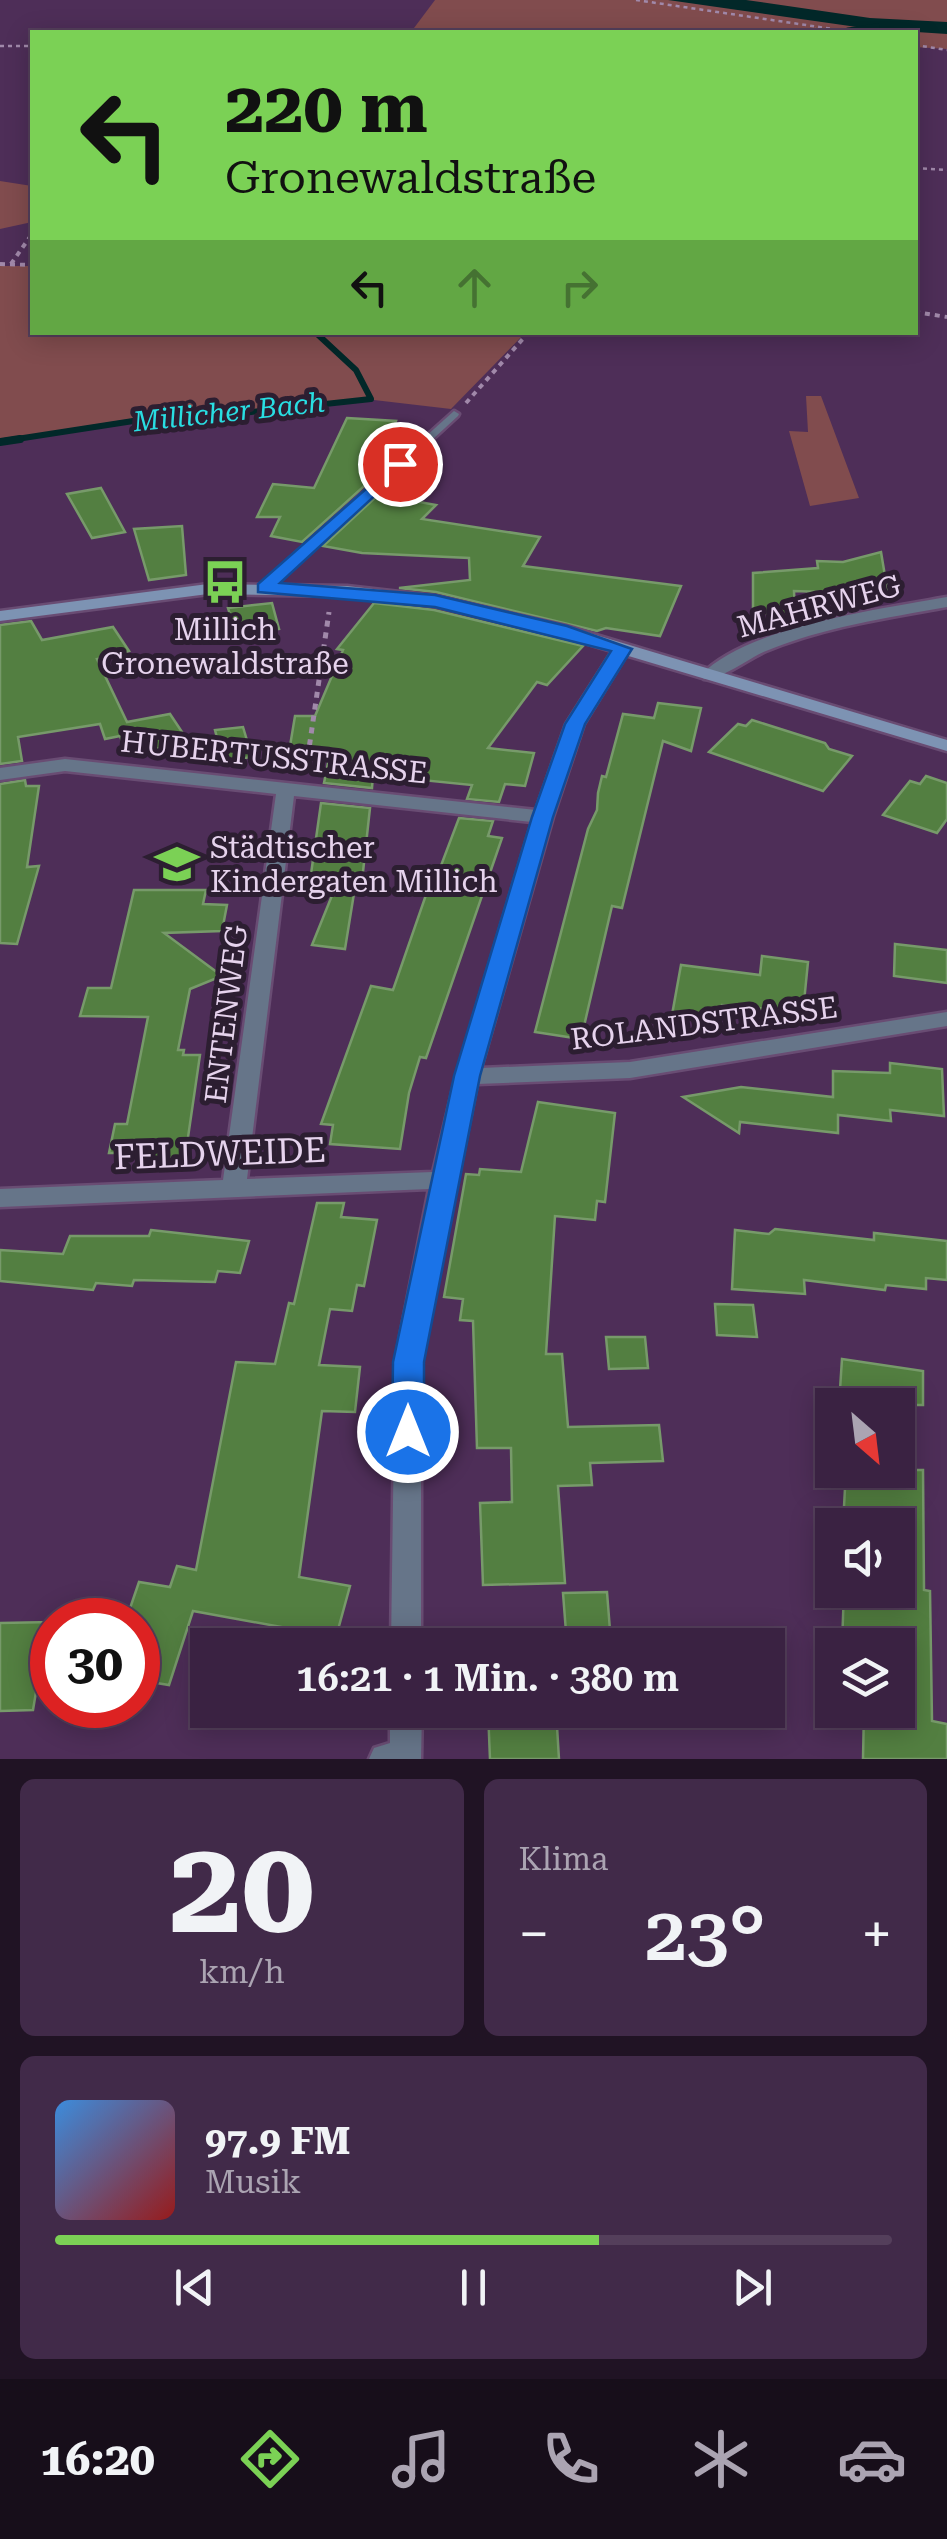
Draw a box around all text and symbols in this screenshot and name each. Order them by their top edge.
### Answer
text: 220 m [225,67,428,149]
icon: left [60,70,190,200]
text: Gronewaldstraße [225,151,596,204]
icon: left [342,260,397,315]
icon: ahead [447,260,502,315]
icon: right [552,260,607,315]
water label: Millicher Bach [131,386,326,439]
pin [358,422,443,507]
icon: arrive [373,437,428,492]
bus stop icon: Millich Gronewaldstraße [201,558,249,606]
street label: MAHRWEG [734,567,904,645]
place label: Millich Gronewaldstraße [101,612,349,681]
street label: HUBERTUSSTRASSE [119,723,429,791]
place label: Städtischer Kindergaten Millich [210,830,498,899]
school or university icon: Städtischer Kindergaten Millich [153,840,201,888]
street label: ENTENWEG [198,923,254,1105]
street label: ROLANDSTRASSE [569,989,839,1057]
street label: FELDWEIDE [113,1130,327,1178]
position arrow [356,1380,460,1484]
north arrow [815,1388,915,1488]
map controls [815,1388,915,1728]
button: sound [815,1508,915,1608]
speed limit sign: 30 [30,1598,160,1728]
button: layers [815,1628,915,1728]
text: 16:21 · 1 Min. · 380 m [296,1656,679,1700]
text: 20 [169,1811,315,1964]
text: Klima [519,1840,608,1878]
text: 23° [645,1890,766,1978]
text: − [519,1902,549,1966]
text: + [861,1902,892,1966]
text: km/h [199,1953,285,1991]
text: 97.9 FM [205,2119,351,2163]
text: Musik [205,2163,301,2201]
icon: previous [167,2260,222,2315]
icon: pause [446,2260,501,2315]
icon: next [725,2260,780,2315]
icon: directions [235,2424,305,2494]
icon: music [386,2424,456,2494]
icon: phone [536,2424,606,2494]
icon: climate [686,2424,756,2494]
icon: car [837,2424,907,2494]
text: 16:20 [40,2433,155,2486]

